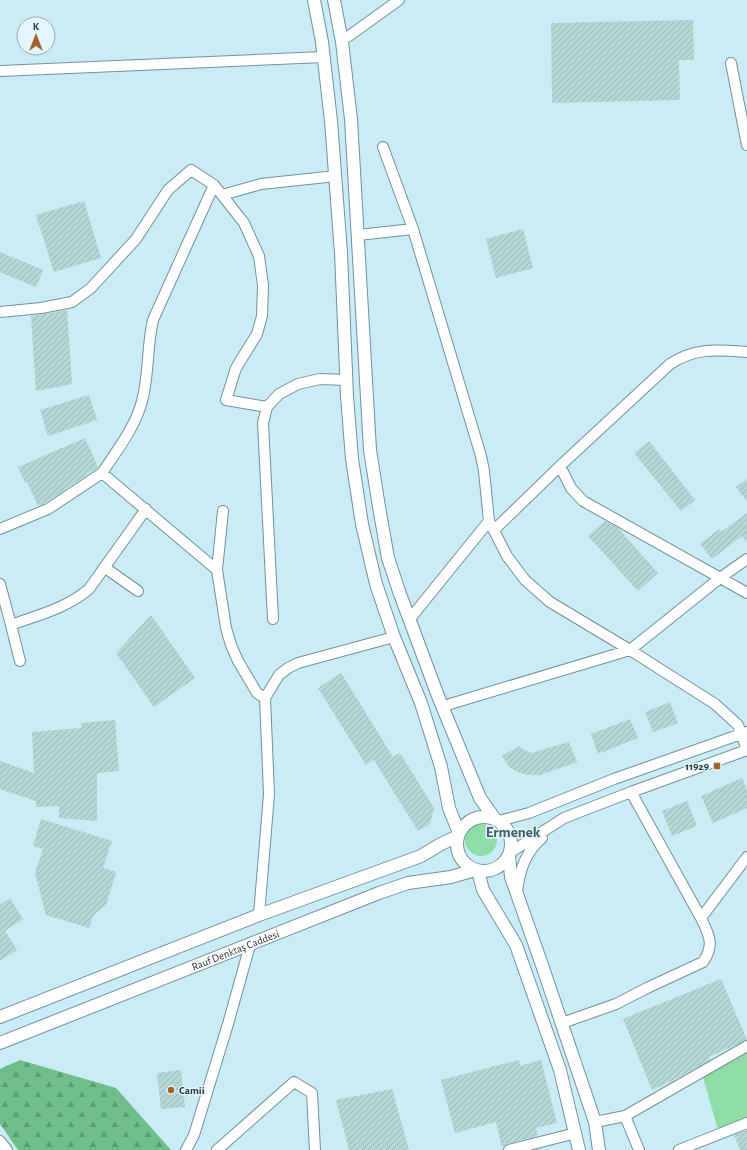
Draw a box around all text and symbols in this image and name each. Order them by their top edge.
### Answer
north arrow [16,16,56,56]
text: K [33,21,40,32]
place label: 11929 [685,761,709,772]
marker: 11929 [712,761,722,771]
district label: Ermenek [486,825,541,840]
street label: Rauf Denktaş Caddesi [190,928,281,973]
marker: Camii [166,1085,176,1095]
place label: Camii [179,1085,205,1096]

